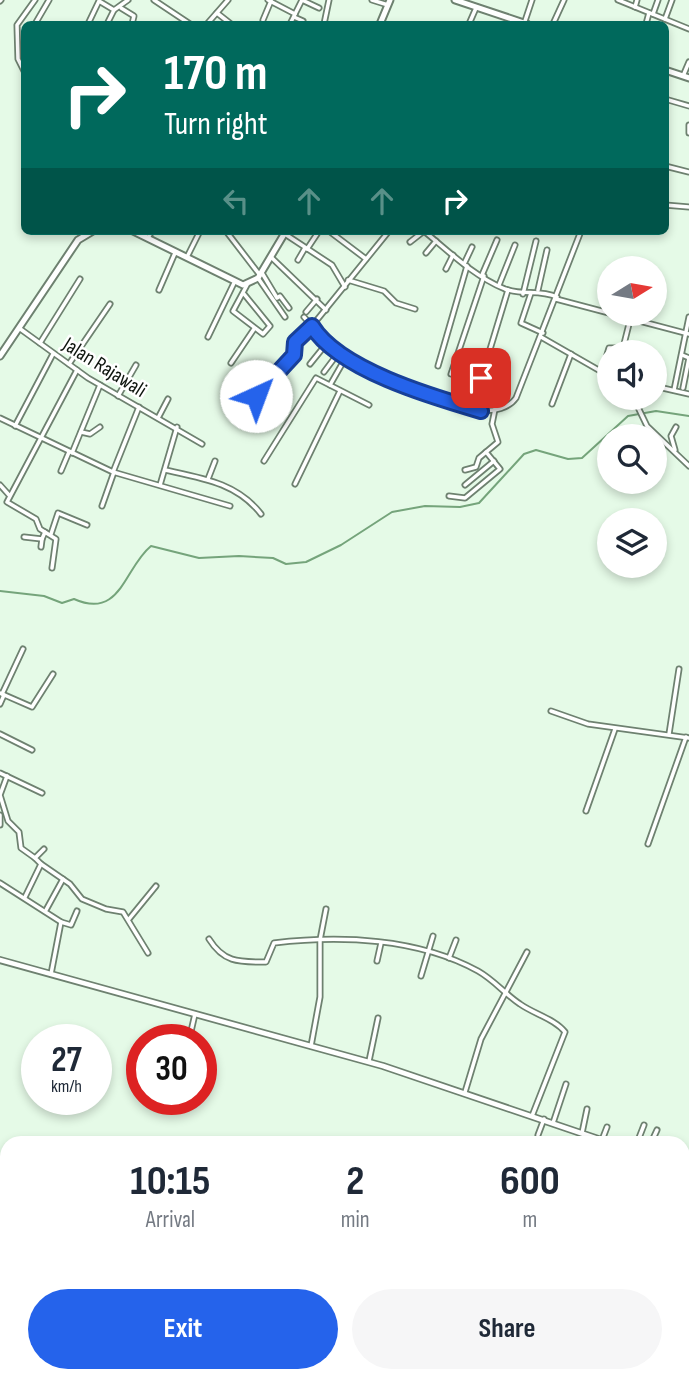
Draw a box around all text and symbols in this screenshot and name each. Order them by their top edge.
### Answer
text: 170 m [164,45,268,104]
icon: right [49,49,140,140]
text: Turn right [164,105,268,144]
icon: left [217,182,255,220]
icon: ahead [290,182,328,220]
icon: ahead [363,182,401,220]
icon: right [436,182,474,220]
north arrow [597,256,667,326]
map controls [597,256,667,578]
street label: Jalan Rajawali [57,331,151,403]
button: sound [597,340,667,410]
pin [451,348,511,408]
position arrow [219,359,293,433]
icon: arrive [462,359,500,397]
button: search [597,424,667,494]
button: layers [597,508,667,578]
speed limit sign: 30 [126,1024,217,1115]
text: 27 [51,1039,82,1082]
text: km/h [51,1076,82,1097]
text: 10:15 [130,1156,211,1207]
text: 2 [346,1156,364,1207]
text: 600 [500,1156,560,1207]
text: Arrival [146,1206,195,1234]
text: min [341,1206,370,1234]
text: m [522,1206,537,1234]
button: Exit [28,1289,338,1369]
button: Share [352,1289,662,1369]

